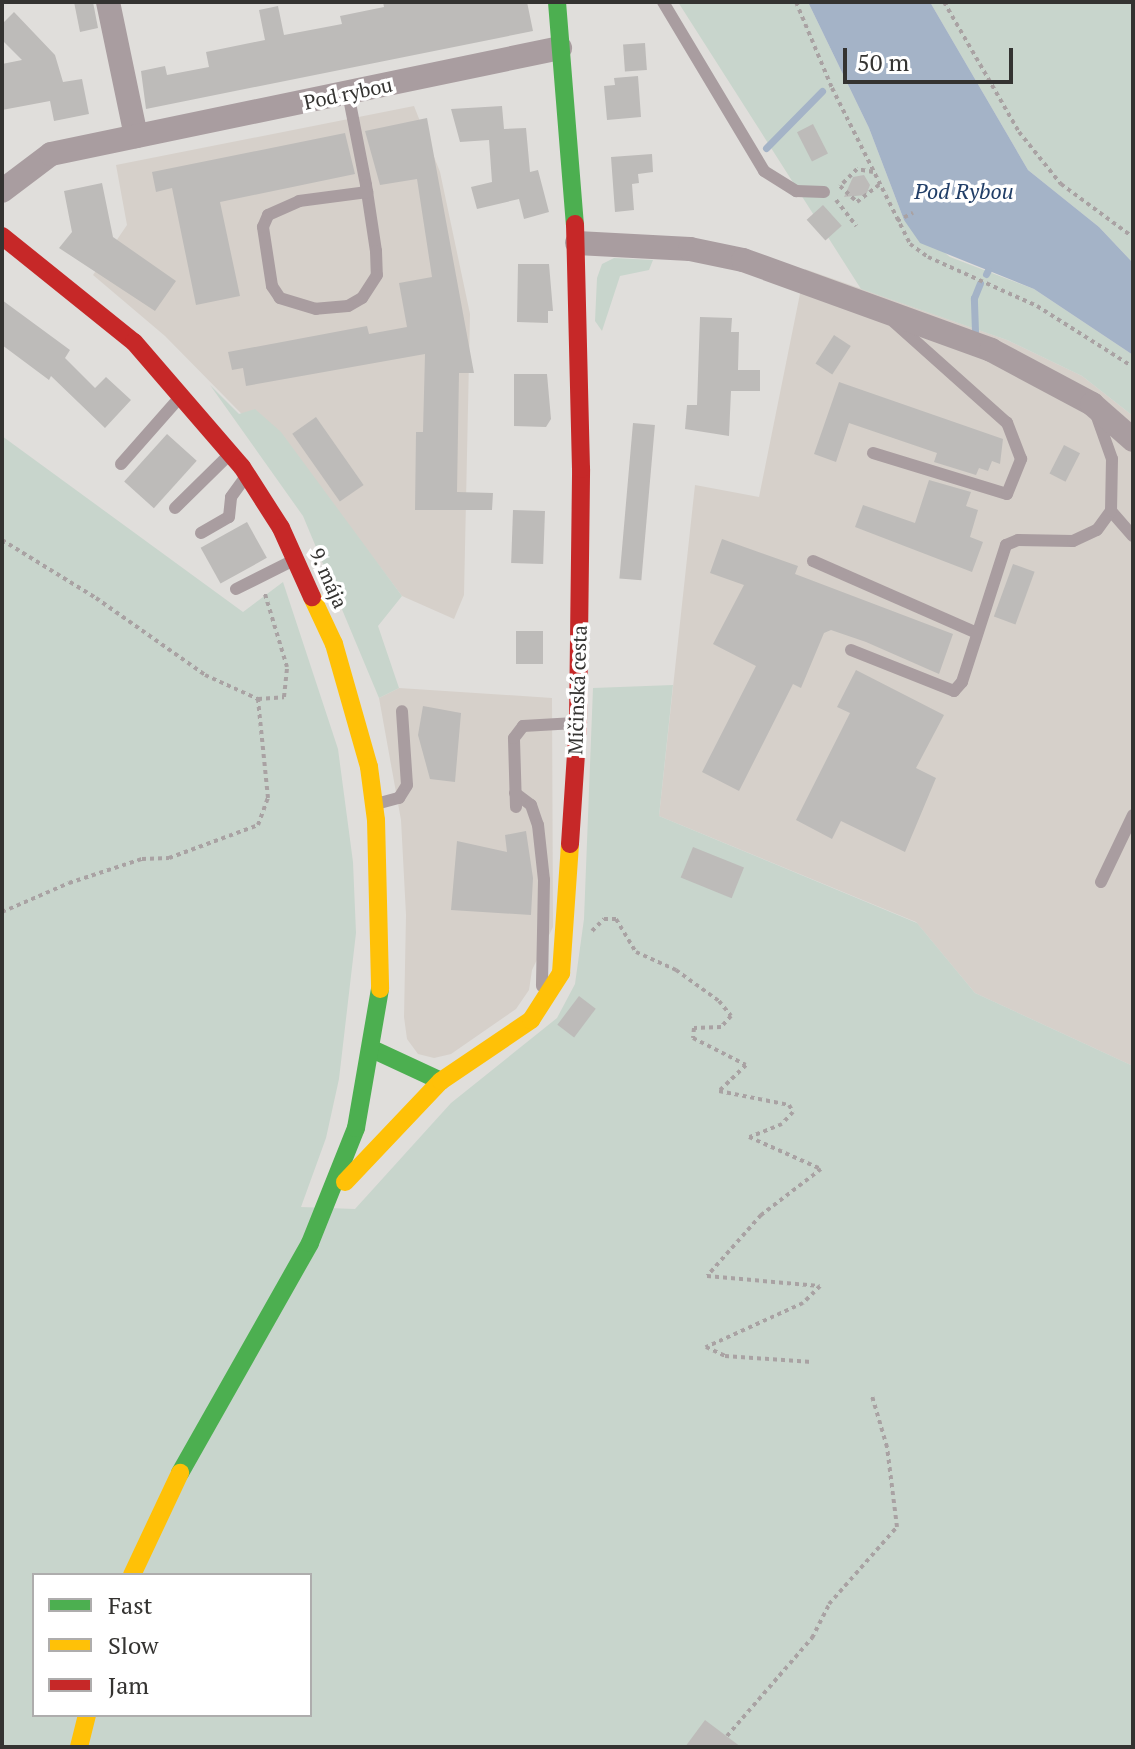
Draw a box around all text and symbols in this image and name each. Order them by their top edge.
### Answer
scale bar [847,32,1017,82]
text: 50 m [857,46,909,78]
street label: Pod rybou [302,72,394,114]
water label: Pod Rybou [914,178,1014,204]
street label: 9. mája [305,544,353,612]
street label: Mičinská cesta [563,625,591,755]
legend [32,1573,312,1717]
text: Fast [108,1589,152,1621]
text: Slow [108,1629,159,1661]
text: Jam [108,1669,149,1701]

